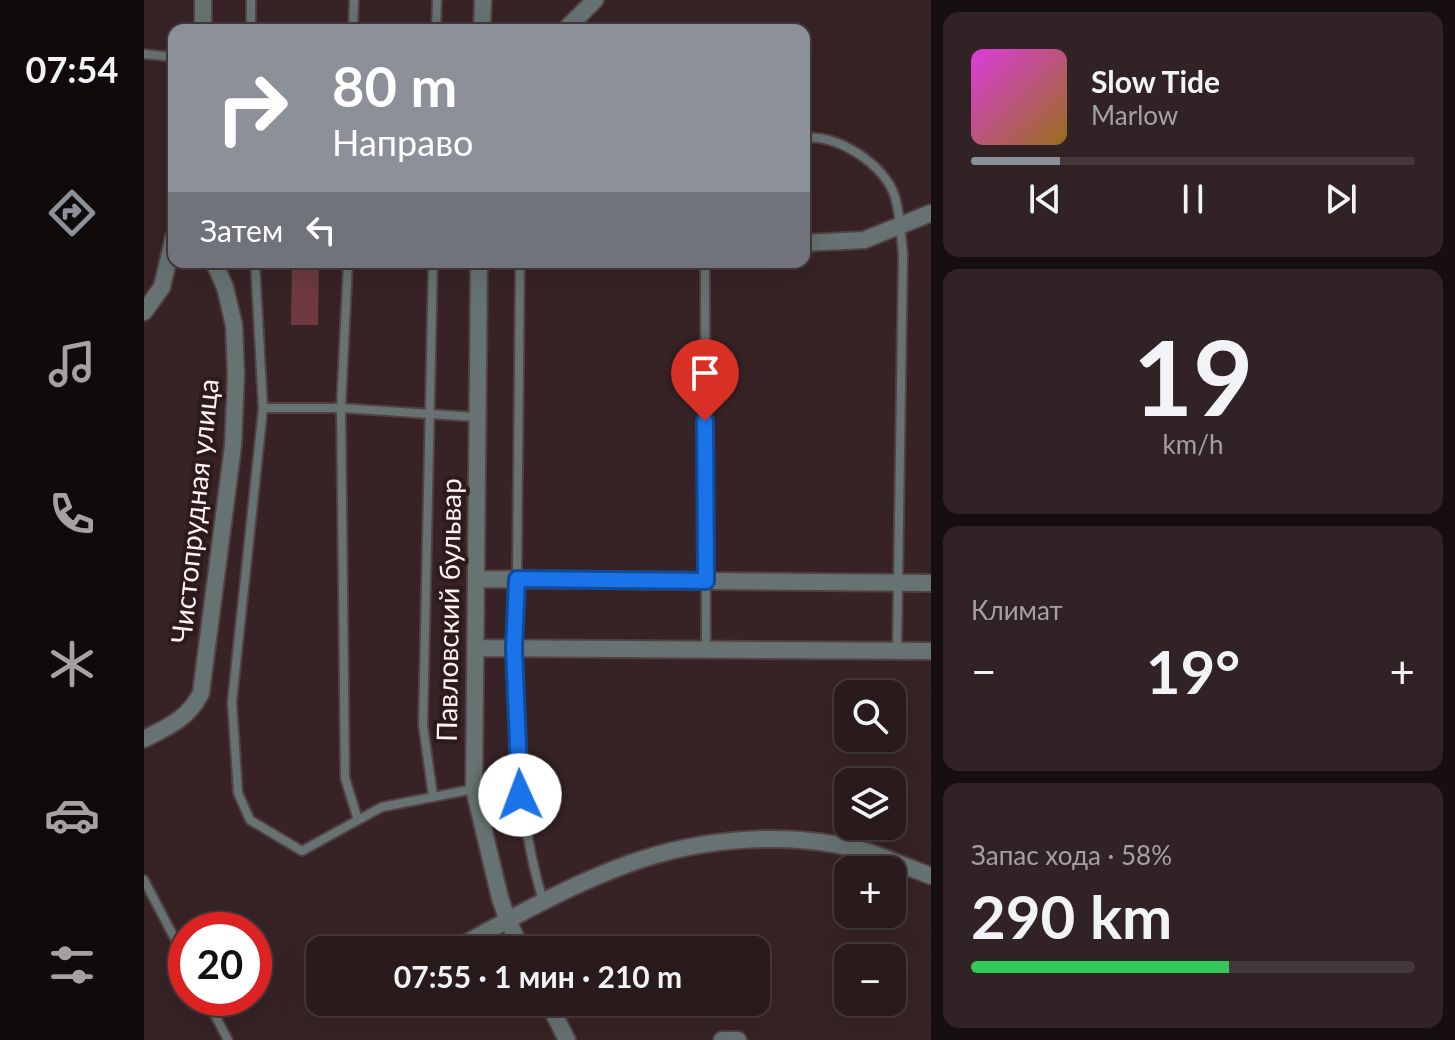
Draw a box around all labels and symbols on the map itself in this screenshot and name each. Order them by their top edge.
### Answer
pin [671,339,739,421]
street label: Чистопрудная улица [163,377,225,645]
street label: Павловский бульвар [429,478,467,742]
position arrow [478,753,562,837]
speed limit sign: 20 [168,912,272,1016]

